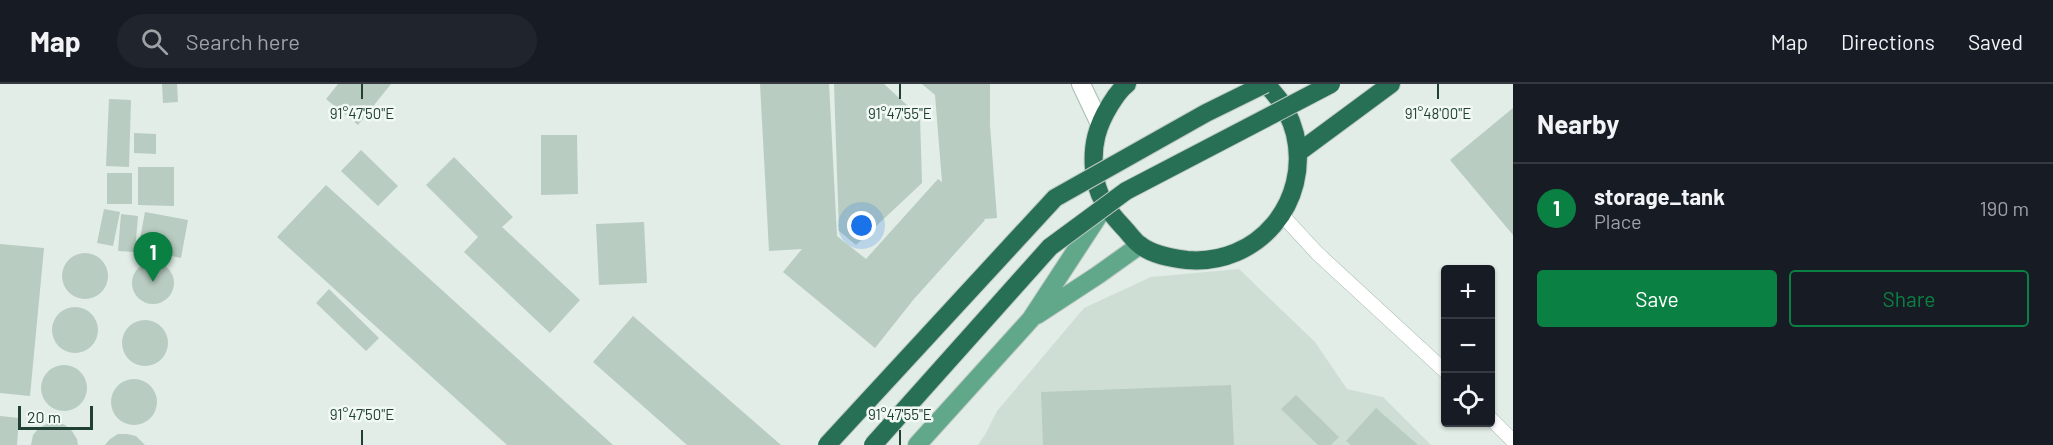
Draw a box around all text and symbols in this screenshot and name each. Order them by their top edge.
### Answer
search box [117,14,537,68]
text: Map [30,24,81,58]
icon: search [138,25,171,58]
text: Search here [186,28,300,54]
text: Map [1771,29,1808,54]
text: Directions [1841,29,1935,54]
text: Saved [1968,29,2023,54]
text: 91°47'50"E [330,104,394,122]
text: 91°47'55"E [868,104,932,122]
text: 91°48'00"E [1405,104,1471,122]
text: Nearby [1537,108,1619,139]
text: storage_tank [1594,183,1725,209]
text: 1 [1553,196,1560,220]
text: 190 m [1980,196,2029,220]
text: Place [1594,209,1642,233]
your location [847,211,876,240]
pin: 1 [134,232,172,282]
map controls [1441,265,1495,427]
button: + [1441,265,1495,319]
button: Save [1537,270,1777,327]
button: Share [1789,270,2029,327]
button: − [1441,319,1495,373]
button: locate [1441,373,1495,427]
scale bar [18,403,93,430]
text: 91°47'50"E [330,405,394,423]
text: 91°47'55"E [868,405,932,423]
text: 20 m [27,407,61,426]

